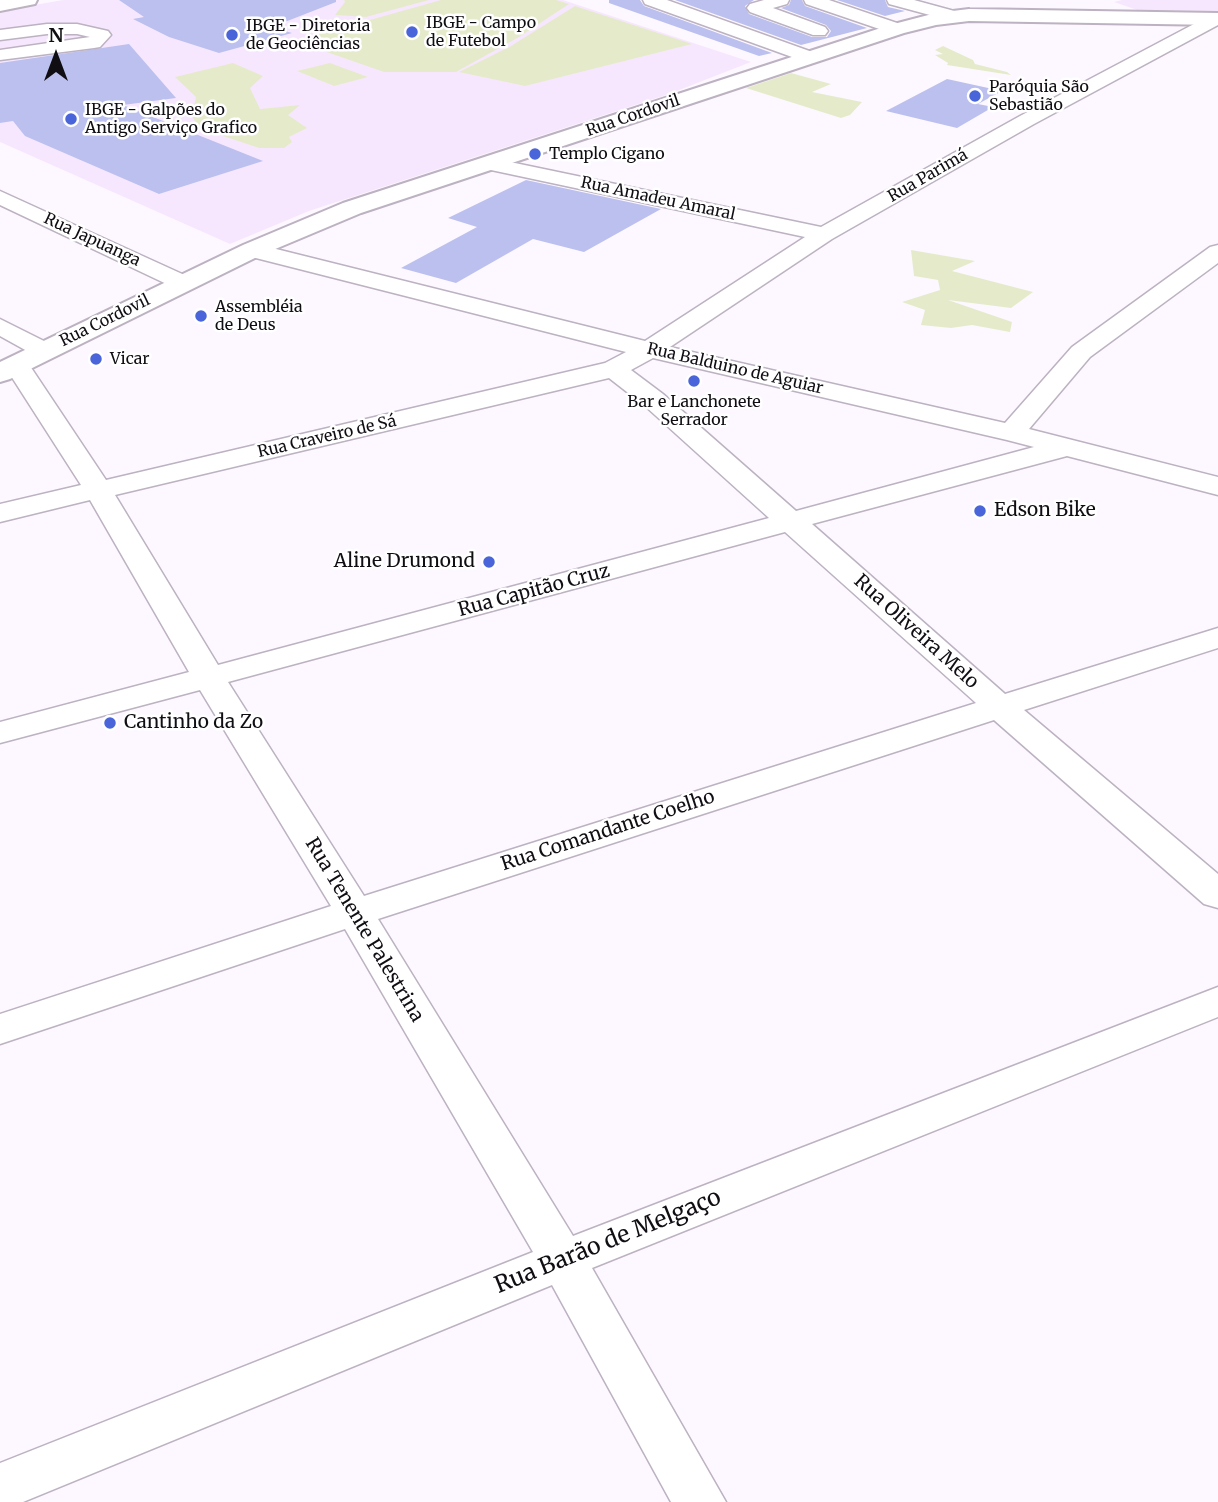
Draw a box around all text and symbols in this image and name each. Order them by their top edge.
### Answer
place label: IBGE - Campo de Futebol [426,13,536,51]
place label: IBGE - Diretoria de Geociências [246,16,370,54]
north arrow [21,21,91,91]
text: N [48,23,64,47]
marker: IBGE - Campo de Futebol [404,24,420,40]
marker: IBGE - Diretoria de Geociências [224,27,240,43]
place label: Paróquia São Sebastião [989,77,1089,115]
marker: Paróquia São Sebastião [967,88,983,104]
street label: Rua Cordovil [584,91,682,141]
place label: IBGE - Galpões do Antigo Serviço Grafico [85,100,257,138]
marker: IBGE - Galpões do Antigo Serviço Grafico [63,111,79,127]
place label: Templo Cigano [549,144,665,164]
street label: Rua Parimá [885,145,971,207]
marker: Templo Cigano [527,146,543,162]
street label: Rua Amadeu Amaral [579,173,737,225]
street label: Rua Japuanga [41,209,143,271]
street label: Rua Cordovil [57,291,153,351]
place label: Assembléia de Deus [215,297,303,335]
marker: Assembléia de Deus [193,308,209,324]
street label: Rua Balduino de Aguiar [645,339,825,399]
place label: Vicar [110,349,149,369]
marker: Vicar [88,351,104,367]
marker: Bar e Lanchonete Serrador [686,373,702,389]
place label: Bar e Lanchonete Serrador [627,392,761,430]
street label: Rua Craveiro de Sá [256,412,398,462]
place label: Edson Bike [994,500,1096,522]
marker: Edson Bike [972,503,988,519]
place label: Aline Drumond [334,551,475,573]
marker: Aline Drumond [481,554,497,570]
street label: Rua Capitão Cruz [456,560,612,622]
street label: Rua Oliveira Melo [849,570,983,694]
place label: Cantinho da Zo [124,712,263,734]
marker: Cantinho da Zo [102,715,118,731]
street label: Rua Comandante Coelho [498,786,718,876]
street label: Rua Tenente Palestrina [300,834,428,1026]
street label: Rua Barão de Melgaço [491,1184,725,1300]

